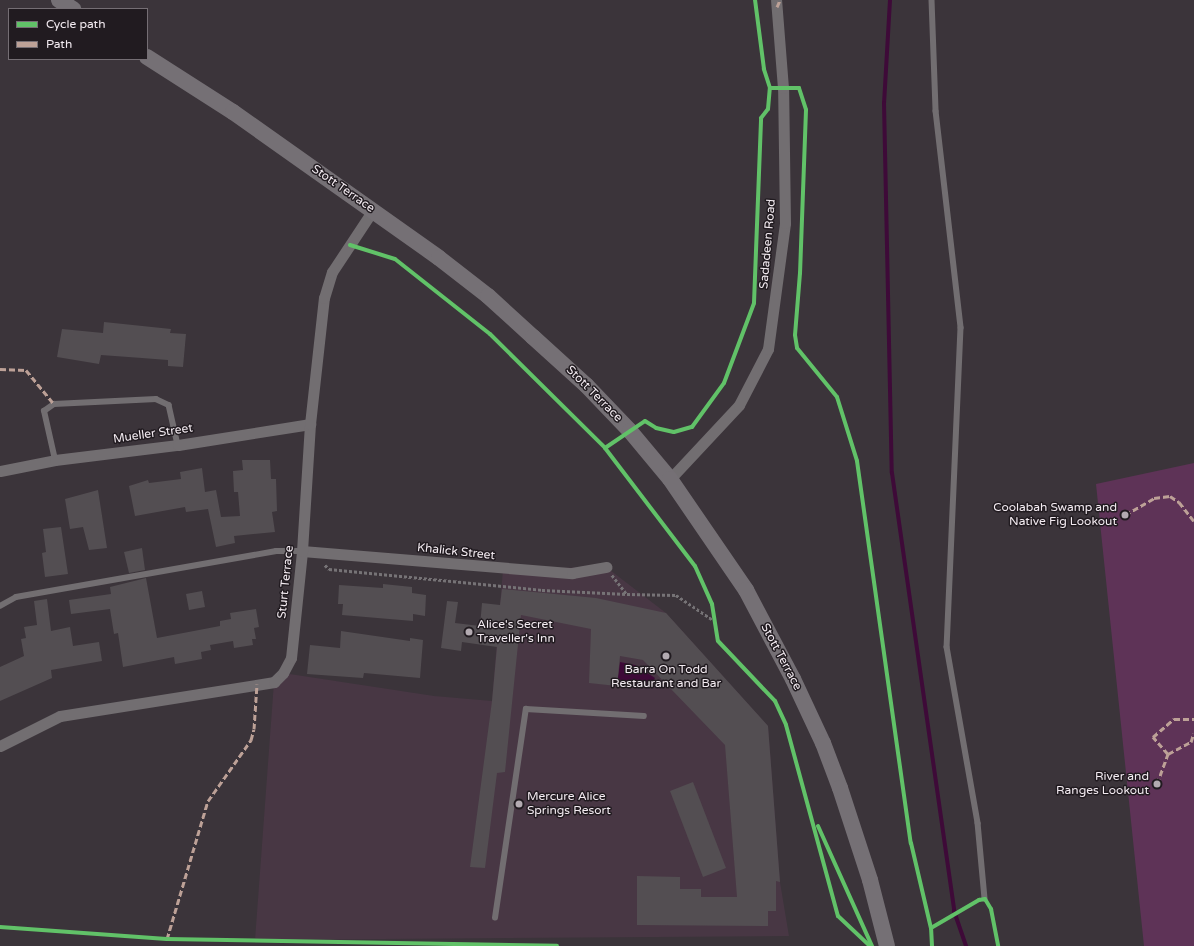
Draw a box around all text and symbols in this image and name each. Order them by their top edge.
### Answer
legend [8,8,148,60]
text: Cycle path [46,17,105,31]
text: Path [46,37,72,51]
street label: Stott Terrace [309,162,377,216]
street label: Sadadeen Road [757,198,779,290]
street label: Stott Terrace [563,363,625,425]
street label: Mueller Street [112,421,194,447]
place label: Coolabah Swamp and Native Fig Lookout [993,501,1117,529]
marker: Coolabah Swamp and Native Fig Lookout [1120,510,1130,520]
street label: Khalick Street [416,541,496,563]
street label: Sturt Terrace [275,545,297,619]
place label: Alice's Secret Traveller's Inn [477,618,555,646]
street label: Stott Terrace [757,621,805,693]
marker: Alice's Secret Traveller's Inn [464,627,474,637]
marker: Barra On Todd Restaurant and Bar [661,651,671,661]
place label: Barra On Todd Restaurant and Bar [611,663,721,691]
place label: River and Ranges Lookout [1056,770,1149,798]
marker: River and Ranges Lookout [1152,779,1162,789]
place label: Mercure Alice Springs Resort [527,790,611,818]
marker: Mercure Alice Springs Resort [514,799,524,809]

